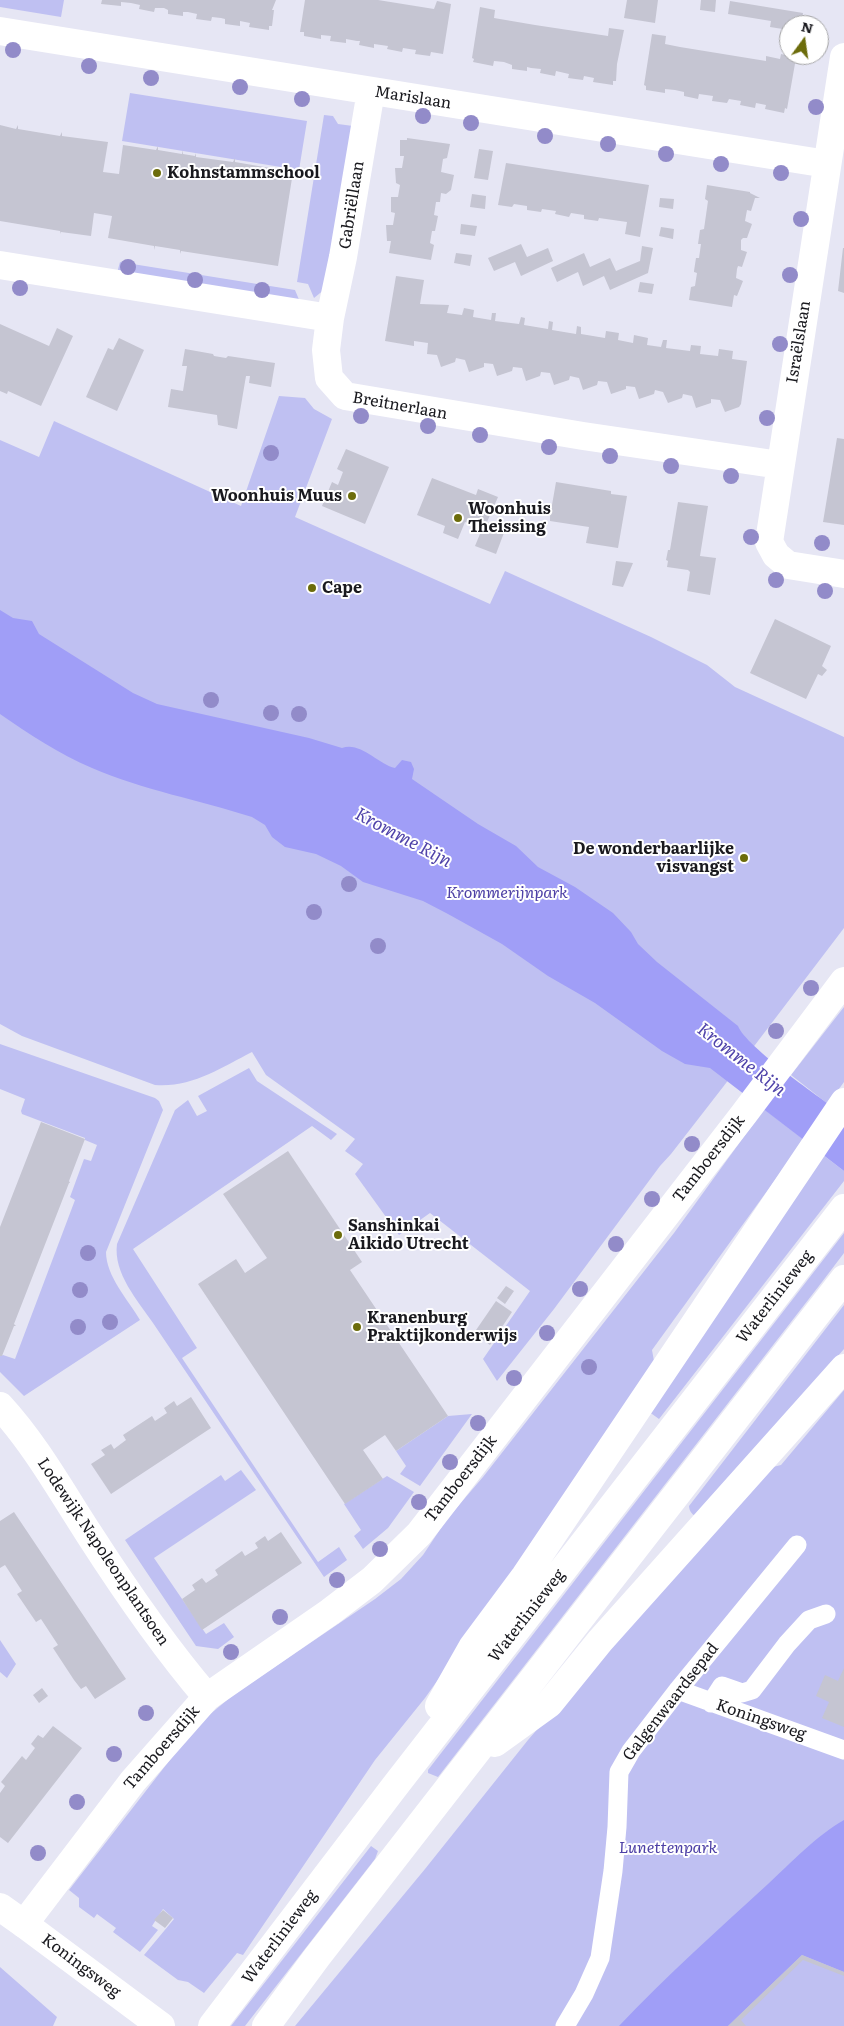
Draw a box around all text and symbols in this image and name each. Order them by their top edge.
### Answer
north arrow [779,15,829,65]
text: N [799,15,816,38]
street label: Marislaan [373,82,453,114]
street label: Gabriëllaan [336,160,368,250]
place label: Kohnstammschool [167,163,320,183]
marker: Kohnstammschool [151,167,163,179]
street label: Israëlslaan [783,299,815,385]
street label: Breitnerlaan [351,388,449,424]
place label: Woonhuis Muus [211,486,342,506]
marker: Woonhuis Muus [346,490,358,502]
place label: Woonhuis Theissing [468,499,551,537]
marker: Woonhuis Theissing [452,512,464,524]
place label: Cape [322,578,362,598]
marker: Cape [306,582,318,594]
water label: Kromme Rijn [351,804,455,872]
place label: De wonderbaarlijke visvangst [573,839,734,877]
marker: De wonderbaarlijke visvangst [738,852,750,864]
park label: Krommerijnpark [446,883,568,903]
water label: Kromme Rijn [693,1019,789,1101]
street label: Tamboersdijk [669,1111,749,1207]
place label: Sanshinkai Aikido Utrecht [348,1216,469,1254]
marker: Sanshinkai Aikido Utrecht [332,1229,344,1241]
street label: Waterlinieweg [733,1247,817,1347]
place label: Kranenburg Praktijkonderwijs [367,1308,517,1346]
marker: Kranenburg Praktijkonderwijs [351,1321,363,1333]
street label: Tamboersdijk [421,1431,501,1527]
street label: Lodewijk Napoleonplantsoen [33,1455,173,1649]
street label: Waterlinieweg [485,1566,569,1666]
street label: Galgenwaardsepad [619,1639,723,1765]
street label: Koningsweg [713,1696,809,1744]
street label: Tamboersdijk [120,1702,204,1794]
park label: Lunettenpark [619,1838,717,1858]
street label: Waterlinieweg [238,1886,322,1988]
street label: Koningsweg [38,1930,124,2002]

